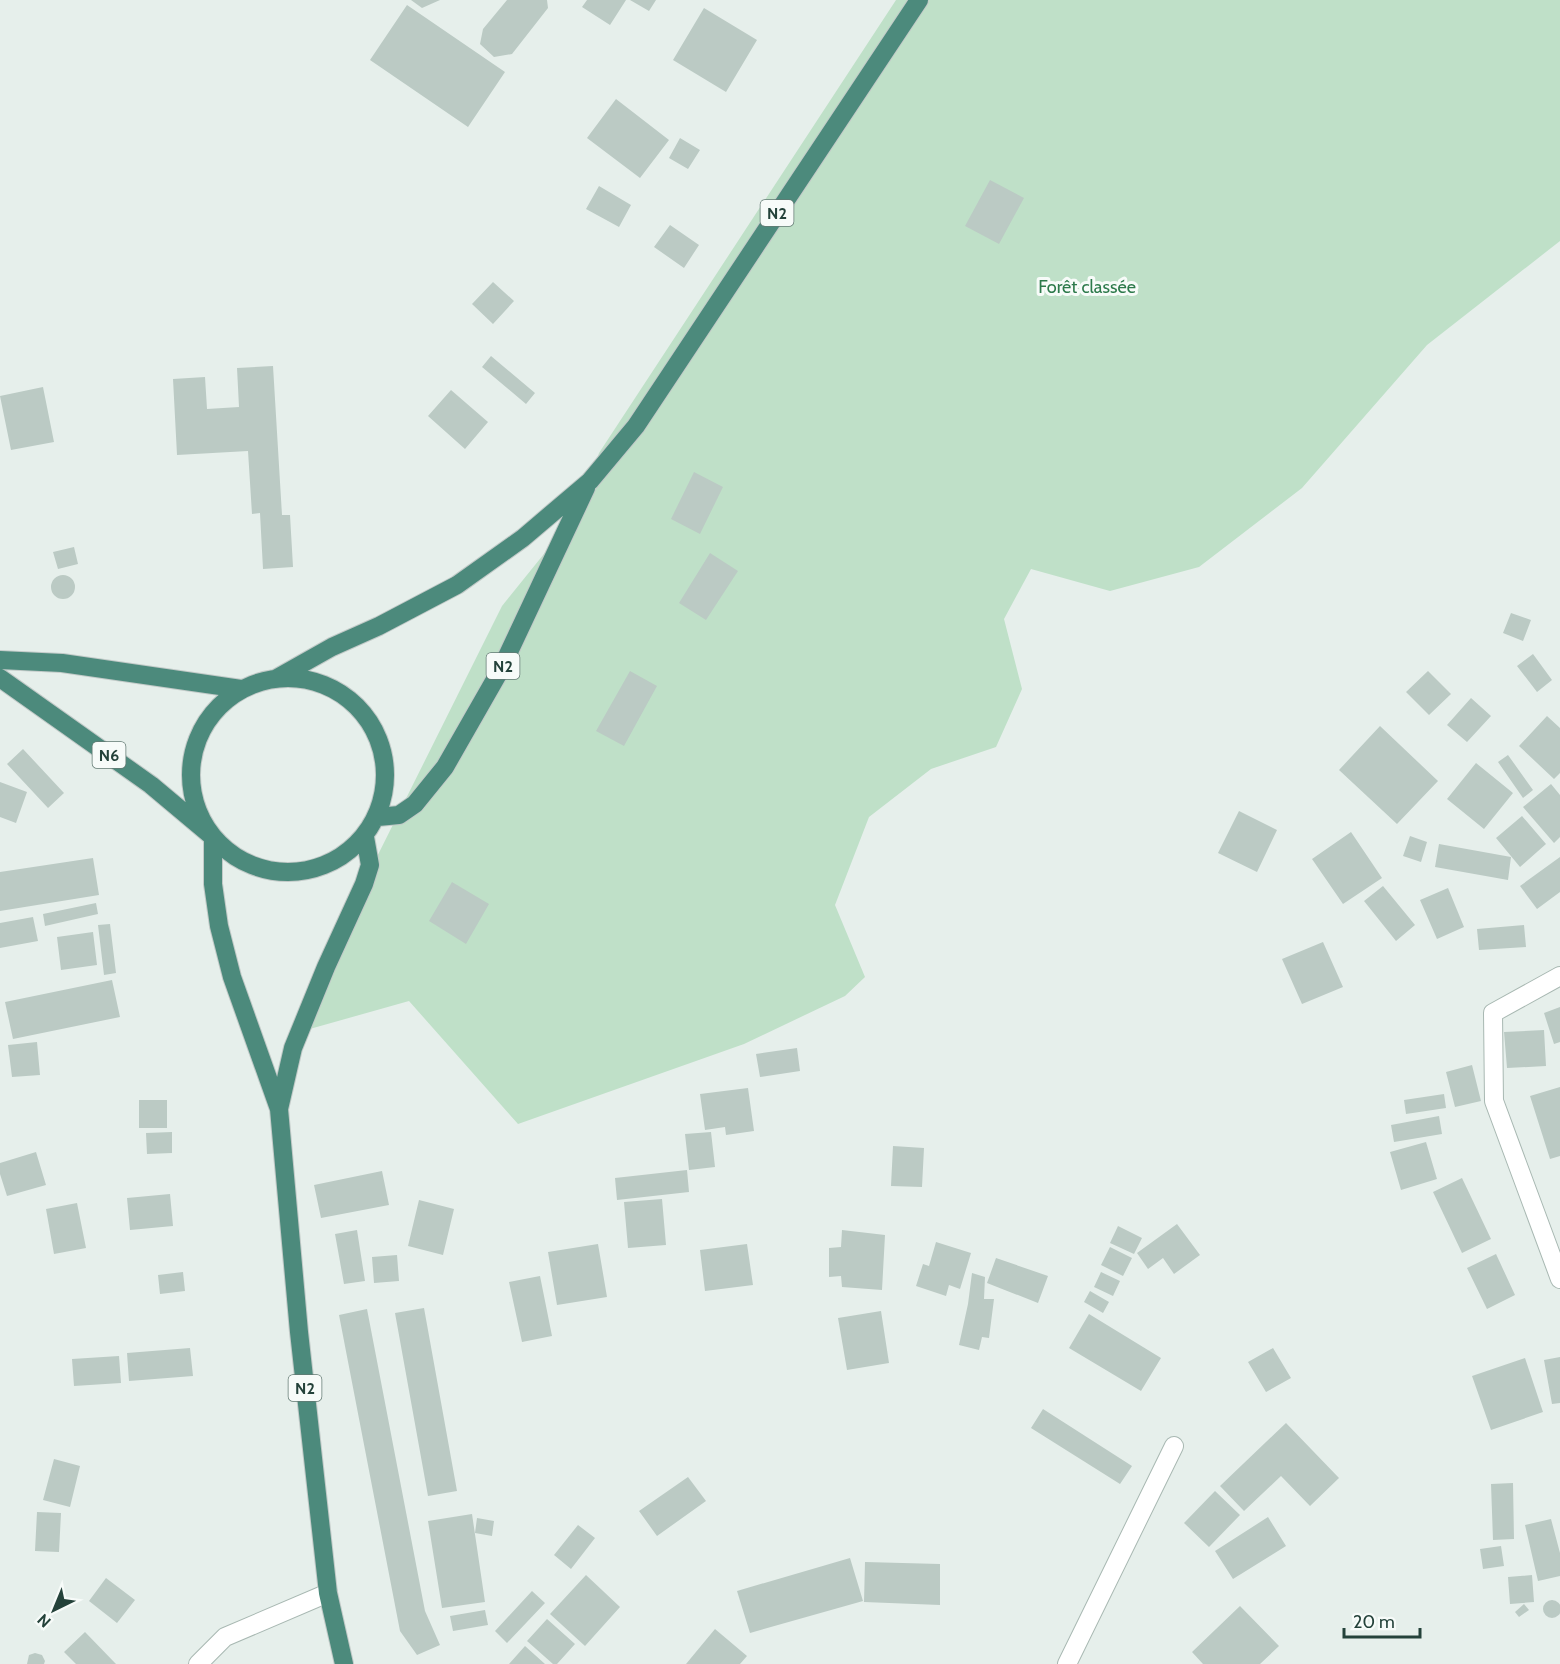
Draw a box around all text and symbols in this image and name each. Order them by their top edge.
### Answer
road number: N2 [760,200,794,226]
park label: Forêt classée [1038,276,1136,298]
road number: N2 [486,653,520,679]
road number: N6 [92,742,126,768]
road number: N2 [288,1375,322,1401]
north arrow [24,1580,84,1640]
scale bar [1344,1601,1420,1639]
text: N [33,1610,55,1631]
text: 20 m [1353,1611,1395,1633]

